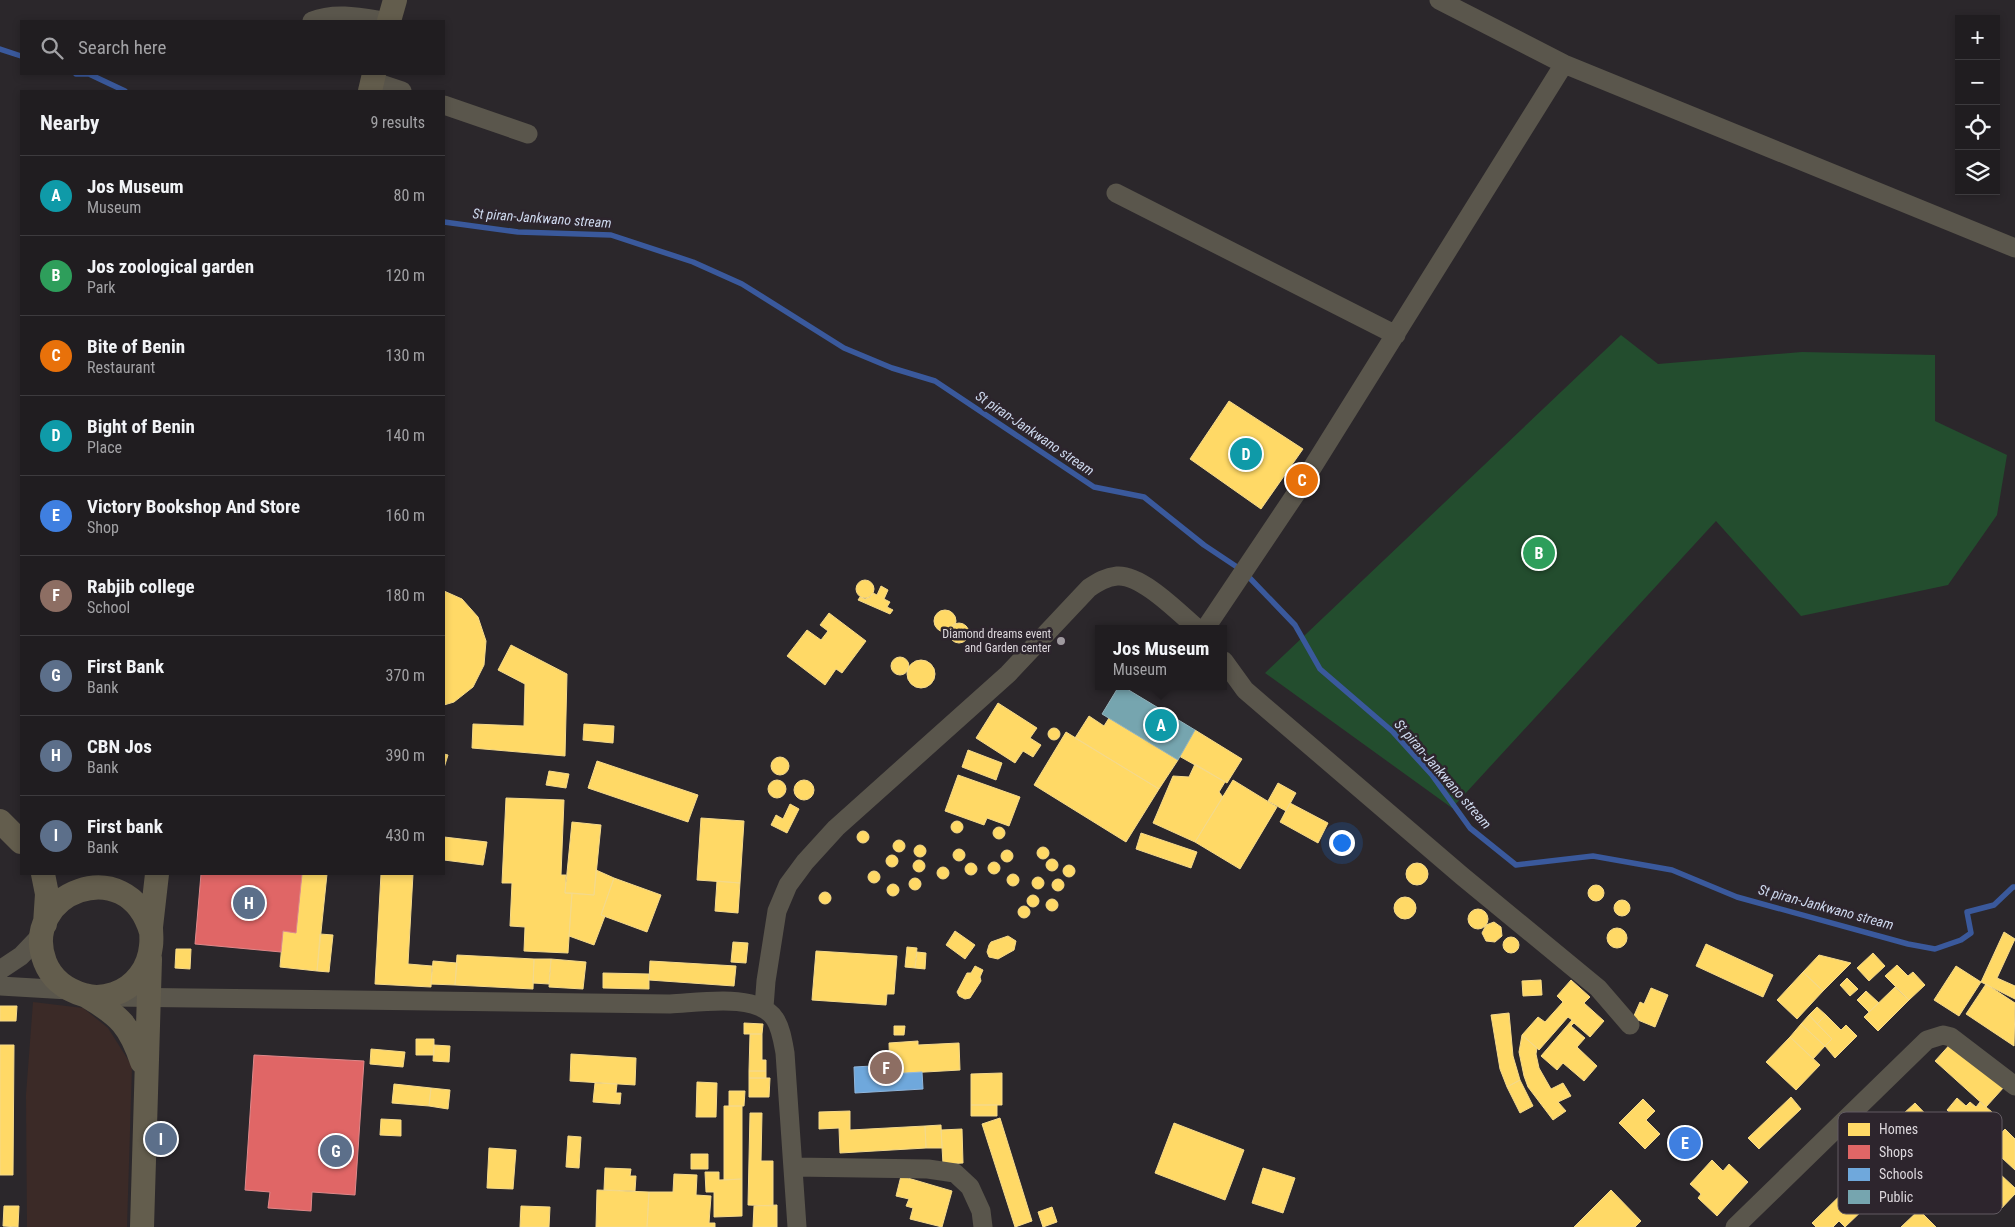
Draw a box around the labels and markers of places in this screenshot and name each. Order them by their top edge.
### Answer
pin: D [1230,435,1262,473]
pin: C [1286,461,1318,499]
pin: B [1523,534,1555,572]
place label: Diamond dreams event and Garden center [942,627,1051,655]
marker: Diamond dreams event and Garden center [1055,635,1067,647]
pin: A [1145,706,1177,744]
pin: H [233,884,265,922]
pin: F [870,1049,902,1087]
pin: I [145,1120,177,1158]
pin: E [1669,1124,1701,1162]
pin: G [320,1132,352,1170]

